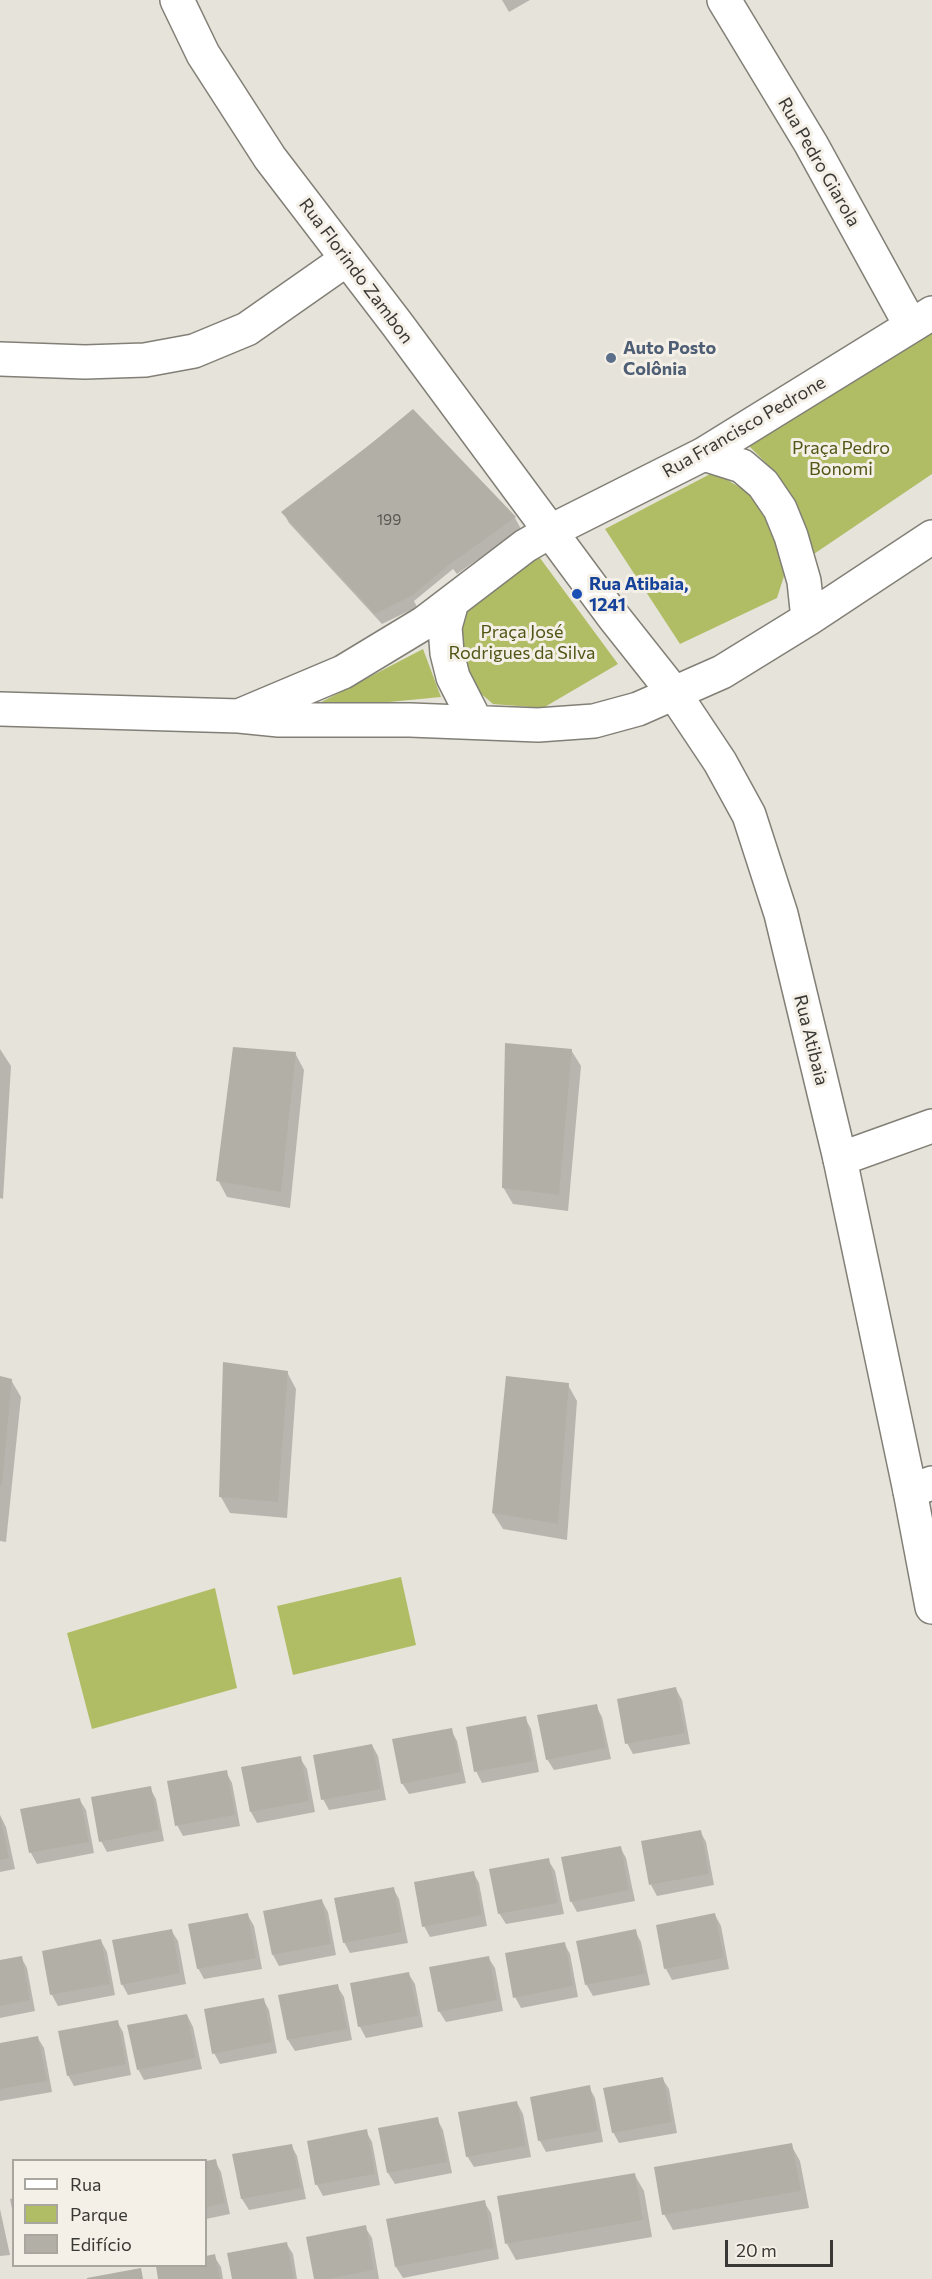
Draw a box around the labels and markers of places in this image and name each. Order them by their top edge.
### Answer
place label: Auto Posto Colônia [623,337,716,380]
marker: Auto Posto Colônia [604,351,618,365]
place label: Rua Atibaia, 1241 [589,573,688,616]
marker: Rua Atibaia, 1241 [570,587,584,601]

